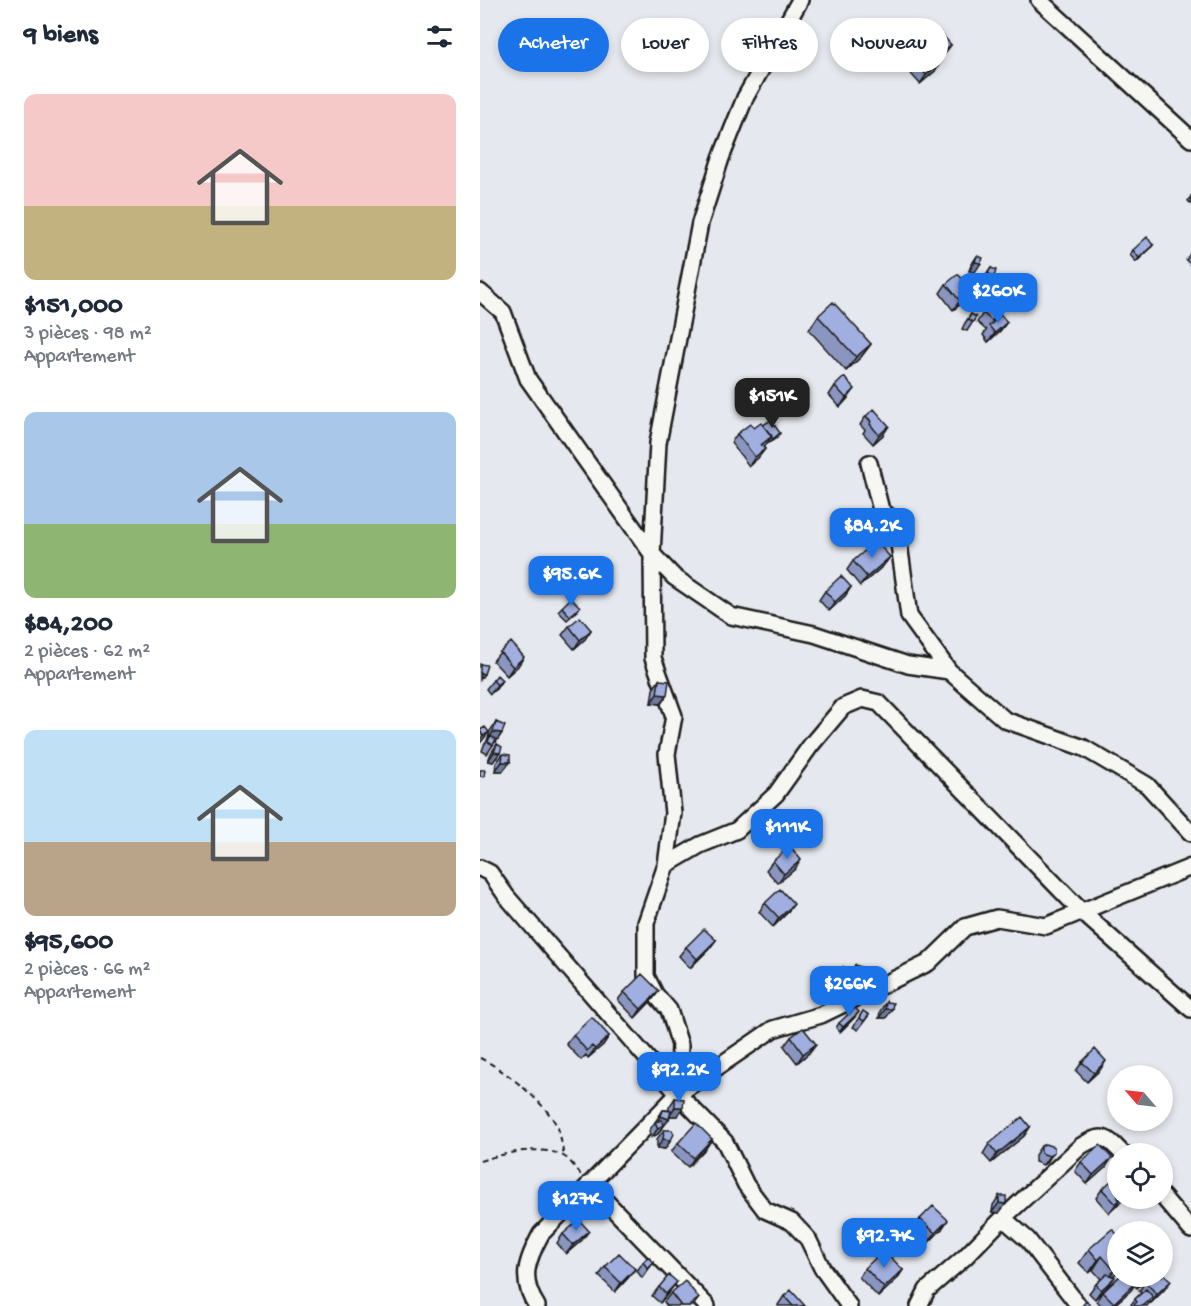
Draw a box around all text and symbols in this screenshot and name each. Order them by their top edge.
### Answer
chip: Acheter [498,18,609,72]
chip: Louer [621,18,709,72]
chip: Filtres [721,18,818,72]
chip: Nouveau [830,18,948,72]
icon: filters [423,20,456,53]
text: 9 biens [24,21,98,52]
icon: home [186,133,294,241]
pin: $260K [956,273,1040,324]
text: $260K [972,281,1024,304]
text: $151,000 [24,292,123,323]
text: 3 pièces · 98 m² [24,323,152,346]
text: Appartement [24,346,134,369]
pin: $151K [730,378,814,429]
text: $151K [749,386,795,409]
icon: home [186,451,294,559]
pin: $84.2K [823,508,921,559]
text: $84.2K [844,516,900,539]
pin: $95.6K [522,556,620,607]
text: $95.6K [543,564,599,587]
text: $84,200 [24,610,113,641]
text: 2 pièces · 62 m² [24,641,150,664]
text: Appartement [24,664,134,687]
icon: home [186,769,294,877]
pin: $111K [745,809,829,860]
text: $111K [765,817,809,840]
text: $95,600 [24,928,113,959]
text: 2 pièces · 66 m² [24,959,150,982]
pin: $266K [807,966,891,1017]
text: $266K [824,974,874,997]
text: Appartement [24,982,134,1005]
pin: $92.2K [630,1052,728,1103]
text: $92.2K [651,1060,707,1083]
north arrow [1107,1065,1173,1131]
map controls [1107,1065,1173,1287]
button: locate [1107,1143,1173,1209]
pin: $127K [534,1181,618,1232]
text: $127K [552,1189,600,1212]
pin: $92.7K [835,1218,933,1269]
button: layers [1107,1221,1173,1287]
text: $92.7K [856,1226,912,1249]

